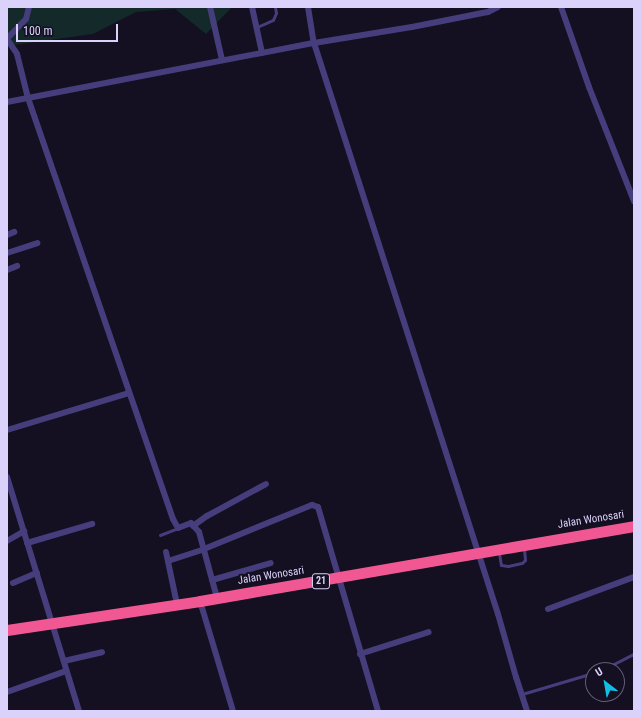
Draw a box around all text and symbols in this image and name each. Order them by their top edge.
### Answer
scale bar [18,16,120,42]
text: 100 m [23,24,53,38]
street label: Jalan Wonosari [557,508,625,532]
street label: Jalan Wonosari [237,564,305,588]
road number: 21 [311,573,331,589]
north arrow [585,662,625,702]
text: U [593,665,605,679]

